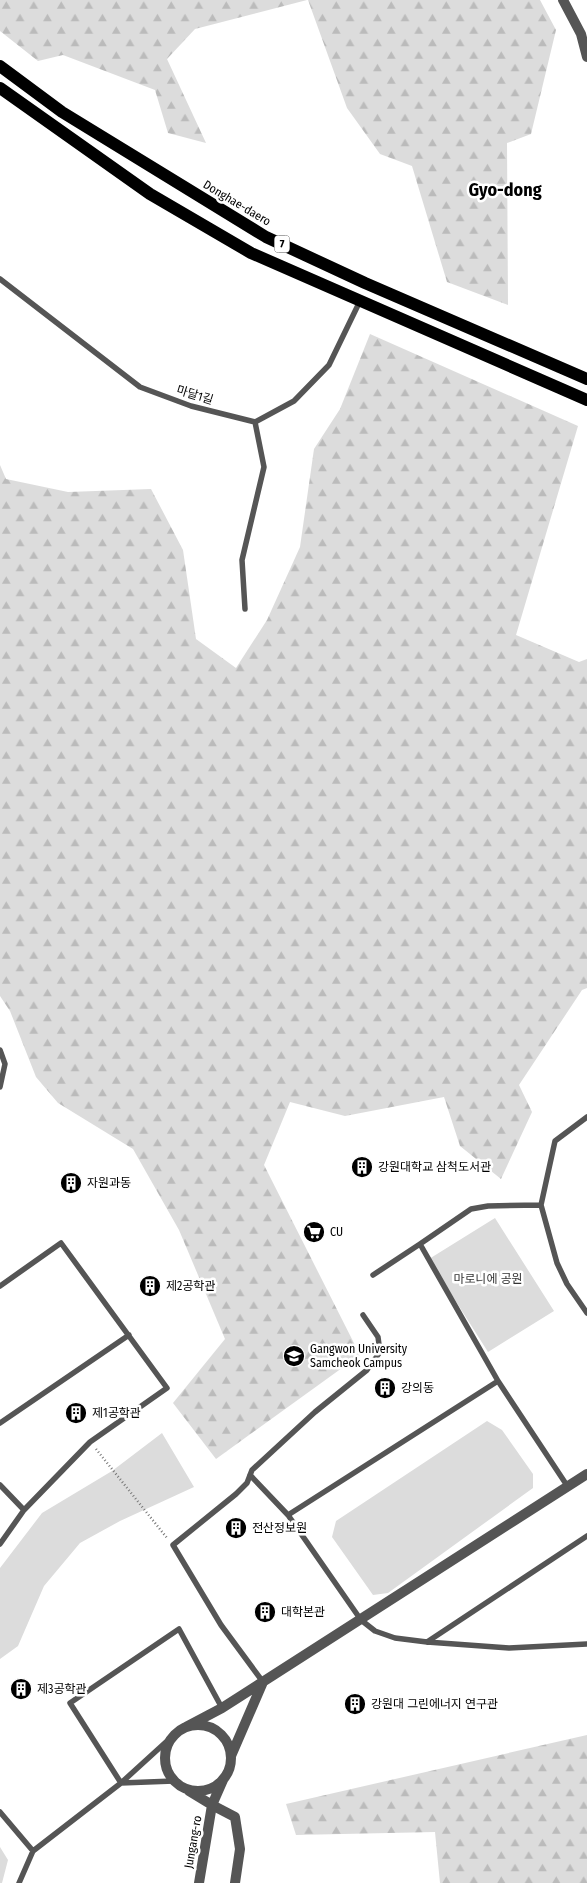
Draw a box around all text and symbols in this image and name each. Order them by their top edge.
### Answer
street label: Donghae-daero [201,177,273,229]
district label: Gyo-dong [468,179,542,201]
road number: 7 [274,235,290,252]
street label: 마달1길 [175,383,215,407]
building icon: 강원대학교 삼척도서관 [350,1155,374,1179]
place label: 강원대학교 삼척도서관 [378,1160,491,1174]
building icon: 자원과동 [59,1171,83,1195]
place label: 자원과동 [87,1176,131,1190]
supermarket icon: CU [302,1220,326,1244]
place label: CU [330,1225,343,1239]
park label: 마로니에 공원 [453,1272,523,1286]
building icon: 제2공학관 [138,1274,162,1298]
place label: 제2공학관 [166,1279,215,1293]
place label: Gangwon University Samcheok Campus [310,1342,408,1370]
school or university icon: Gangwon University Samcheok Campus [282,1344,306,1368]
building icon: 강의동 [373,1376,397,1400]
place label: 강의동 [401,1381,434,1395]
building icon: 제1공학관 [64,1401,88,1425]
place label: 제1공학관 [92,1406,141,1420]
building icon: 전산정보원 [224,1516,248,1540]
place label: 전산정보원 [252,1521,307,1535]
building icon: 대학본관 [253,1600,277,1624]
place label: 대학본관 [281,1605,325,1619]
building icon: 제3공학관 [9,1677,33,1701]
place label: 제3공학관 [37,1682,87,1696]
building icon: 강원대 그린에너지 연구관 [343,1692,367,1716]
place label: 강원대 그린에너지 연구관 [371,1697,498,1711]
street label: Jungang-ro [181,1814,205,1870]

